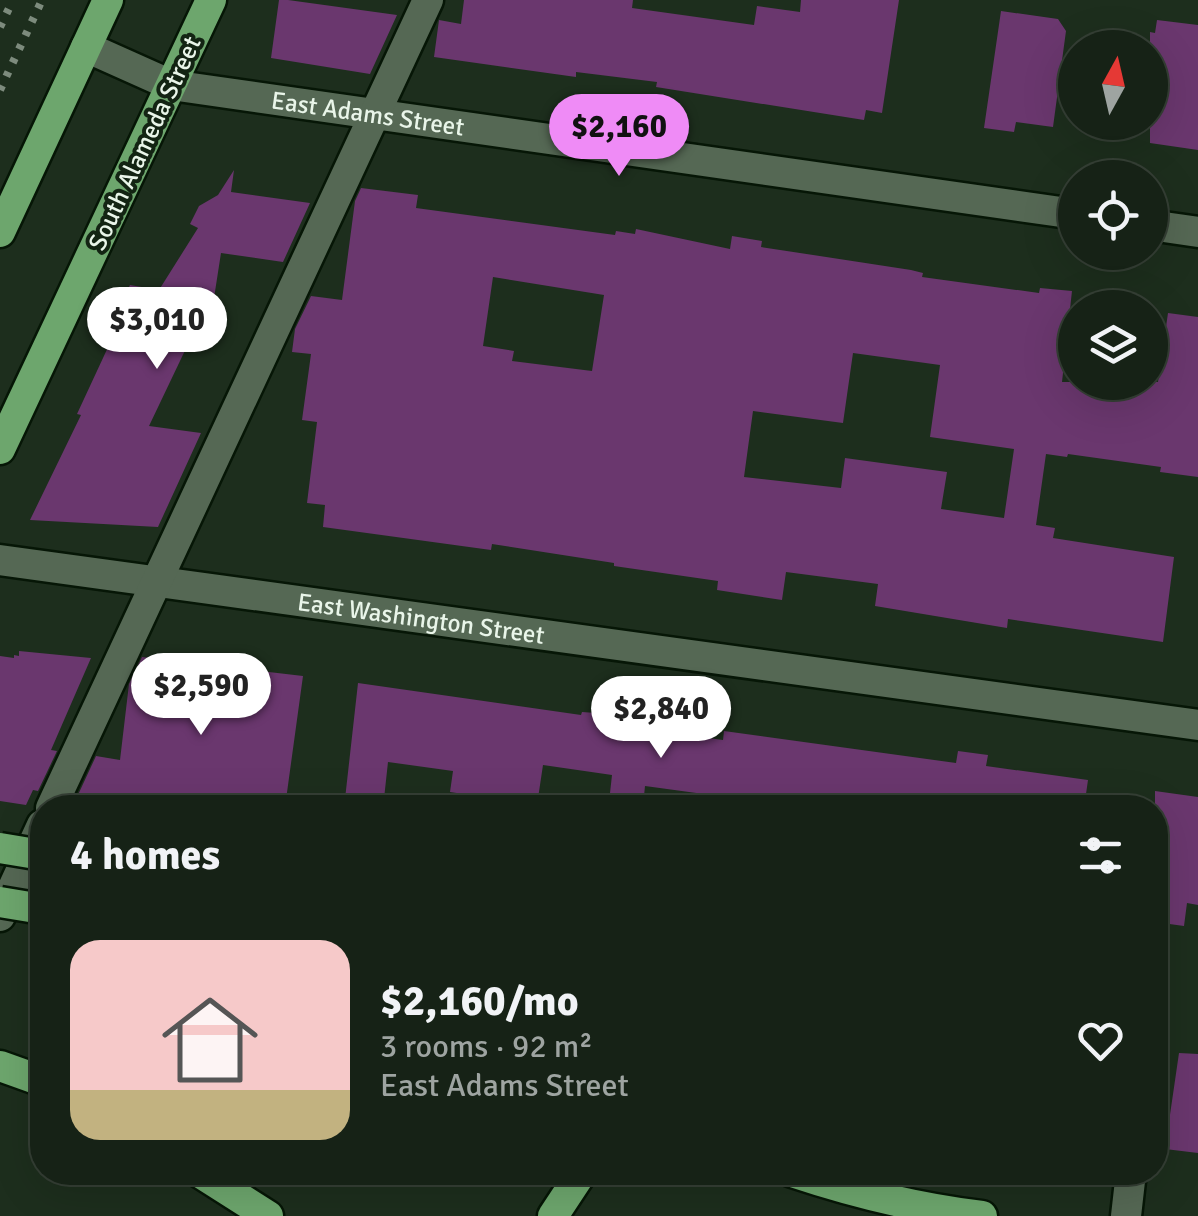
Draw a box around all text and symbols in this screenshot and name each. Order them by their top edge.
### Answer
north arrow [1058,30,1168,140]
map controls [1058,30,1168,400]
street label: South Alameda Street [81,31,208,255]
street label: East Adams Street [269,85,467,143]
pin: $2,160 [538,94,700,179]
text: $2,160 [571,107,667,146]
button: locate [1058,160,1168,270]
pin: $3,010 [76,287,238,372]
button: layers [1058,290,1168,400]
text: $3,010 [109,300,205,339]
street label: East Washington Street [295,586,547,651]
pin: $2,590 [120,653,282,738]
text: $2,590 [153,666,249,705]
pin: $2,840 [580,676,742,761]
text: $2,840 [613,689,709,728]
icon: filters [1073,828,1128,883]
text: 4 homes [70,830,220,881]
text: $2,160/mo [380,976,579,1027]
icon: home [150,980,270,1100]
icon: heart [1073,1013,1128,1068]
text: 3 rooms · 92 m² [380,1027,593,1066]
text: East Adams Street [380,1066,629,1105]

